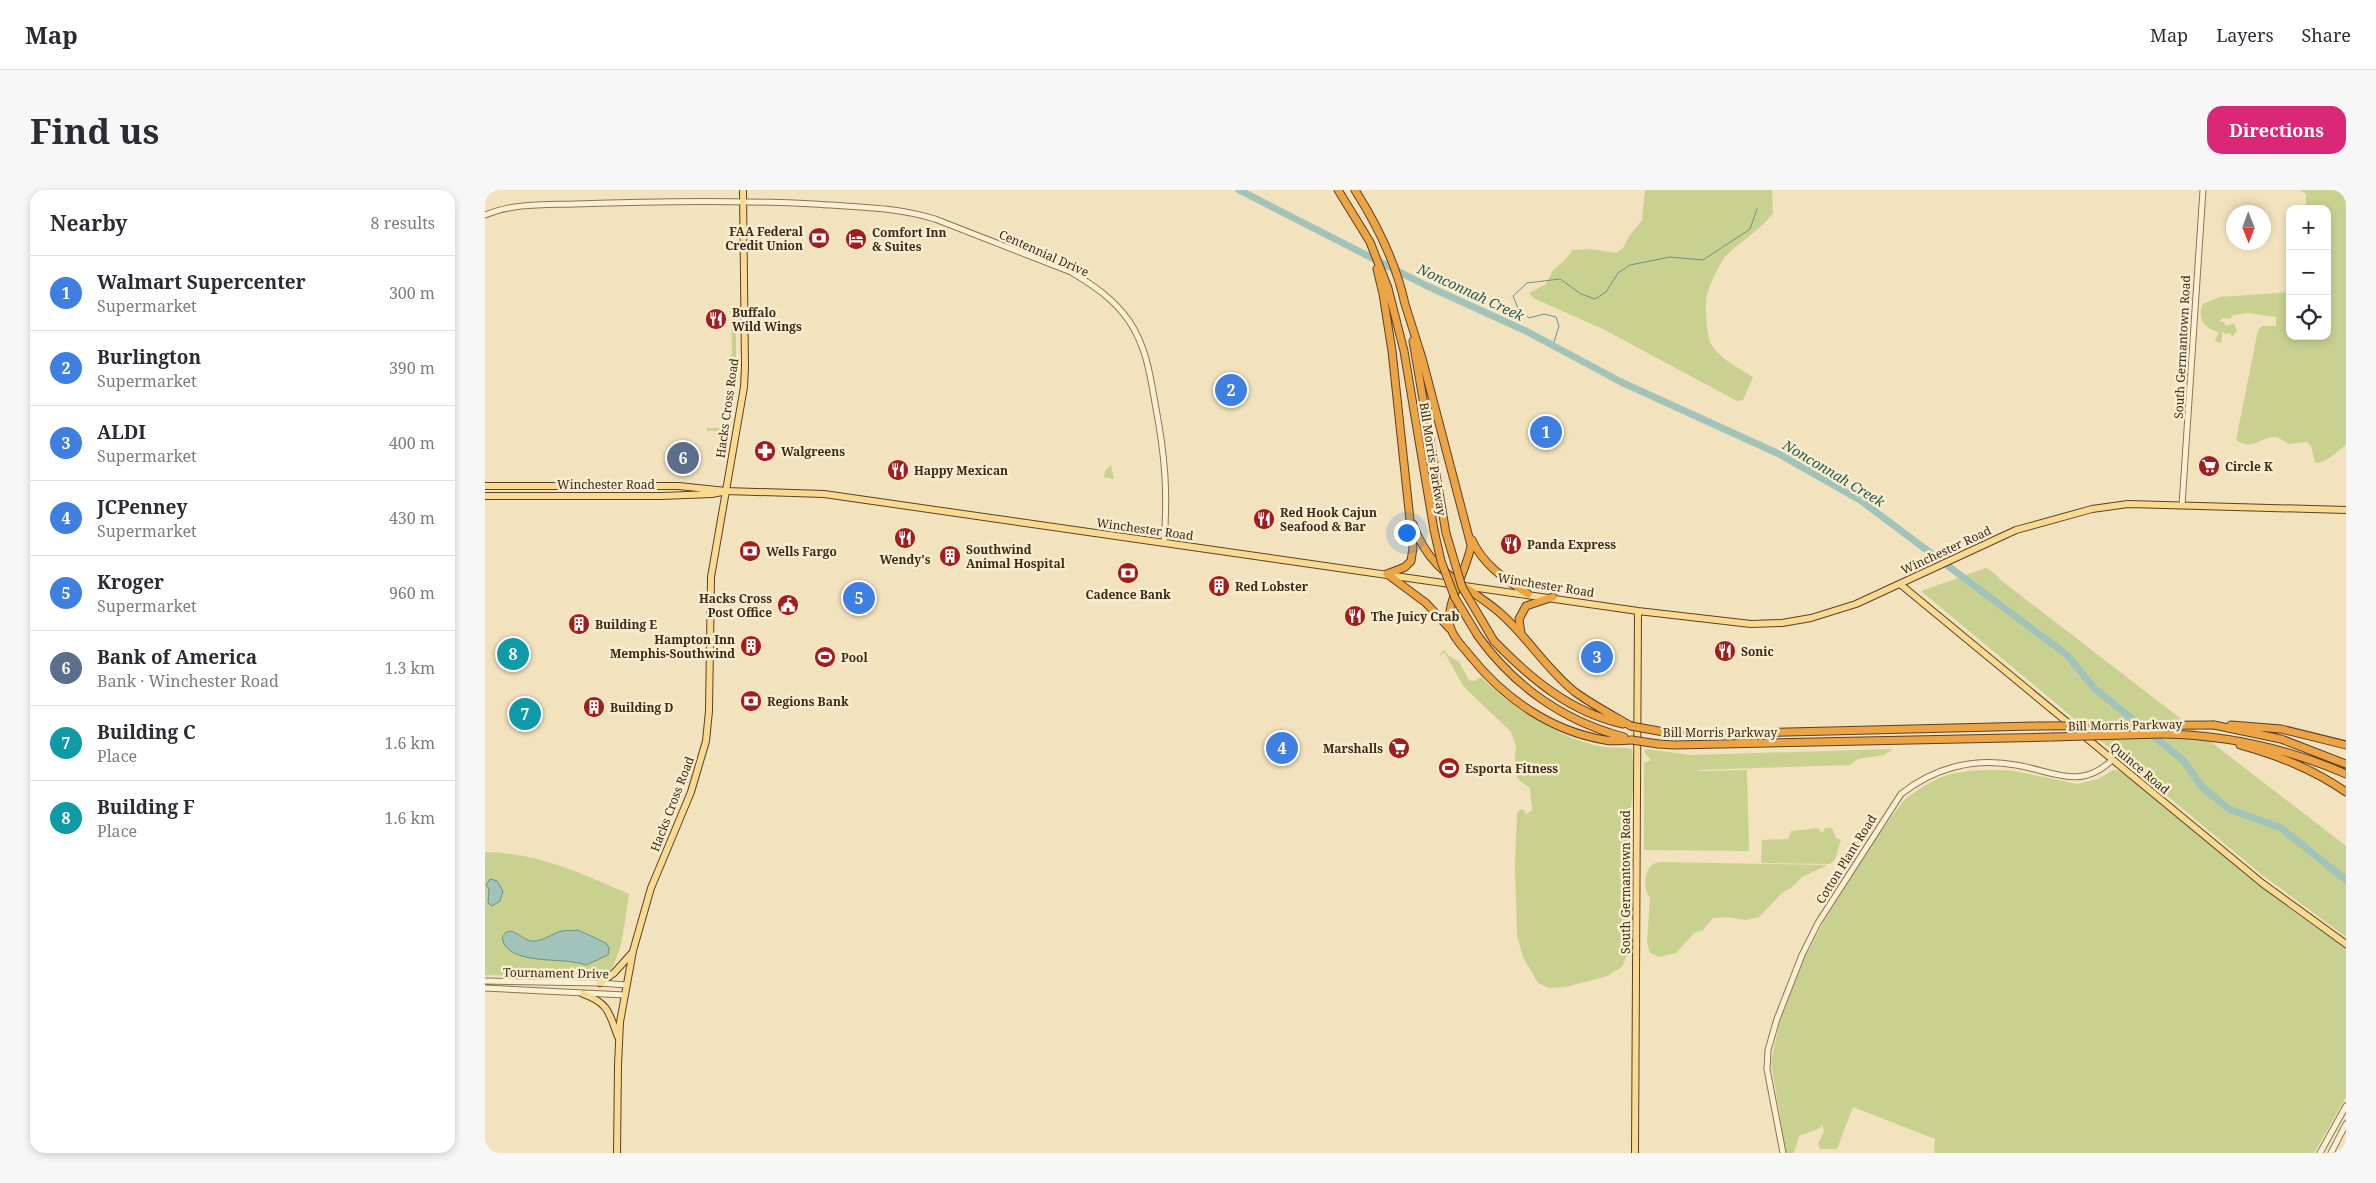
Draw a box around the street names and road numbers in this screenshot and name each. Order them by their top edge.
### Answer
street label: Centennial Drive [996,226,1092,280]
street label: South Germantown Road [2170,274,2194,419]
street label: Hacks Cross Road [712,356,743,459]
street label: Bill Morris Parkway [1416,401,1450,517]
street label: Winchester Road [557,476,656,493]
street label: Winchester Road [1095,514,1195,544]
street label: Winchester Road [1898,521,1994,578]
street label: Winchester Road [1496,569,1596,601]
street label: Bill Morris Parkway [2068,715,2183,734]
street label: Bill Morris Parkway [1663,724,1777,741]
street label: Quince Road [2107,738,2174,798]
street label: Hacks Cross Road [646,753,698,854]
street label: South Germantown Road [1617,809,1634,954]
street label: Cotton Plant Road [1812,811,1881,907]
street label: Tournament Drive [503,964,609,982]

